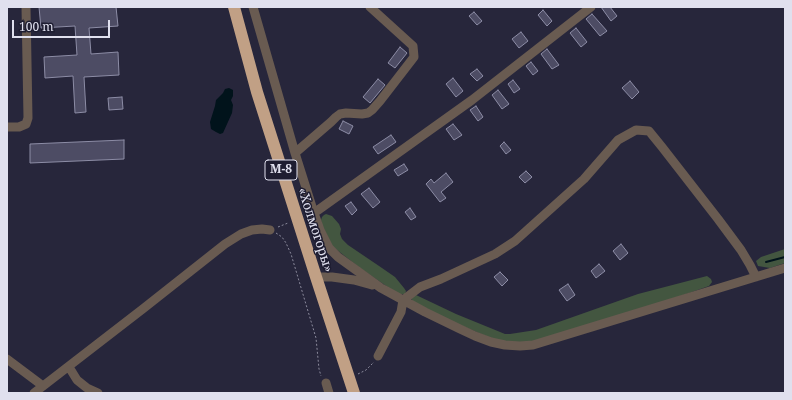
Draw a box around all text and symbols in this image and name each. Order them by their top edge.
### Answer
scale bar [14,12,112,38]
text: 100 m [19,18,54,35]
road number: М-8 [265,160,297,180]
street label: «Холмогоры» [294,186,336,274]

